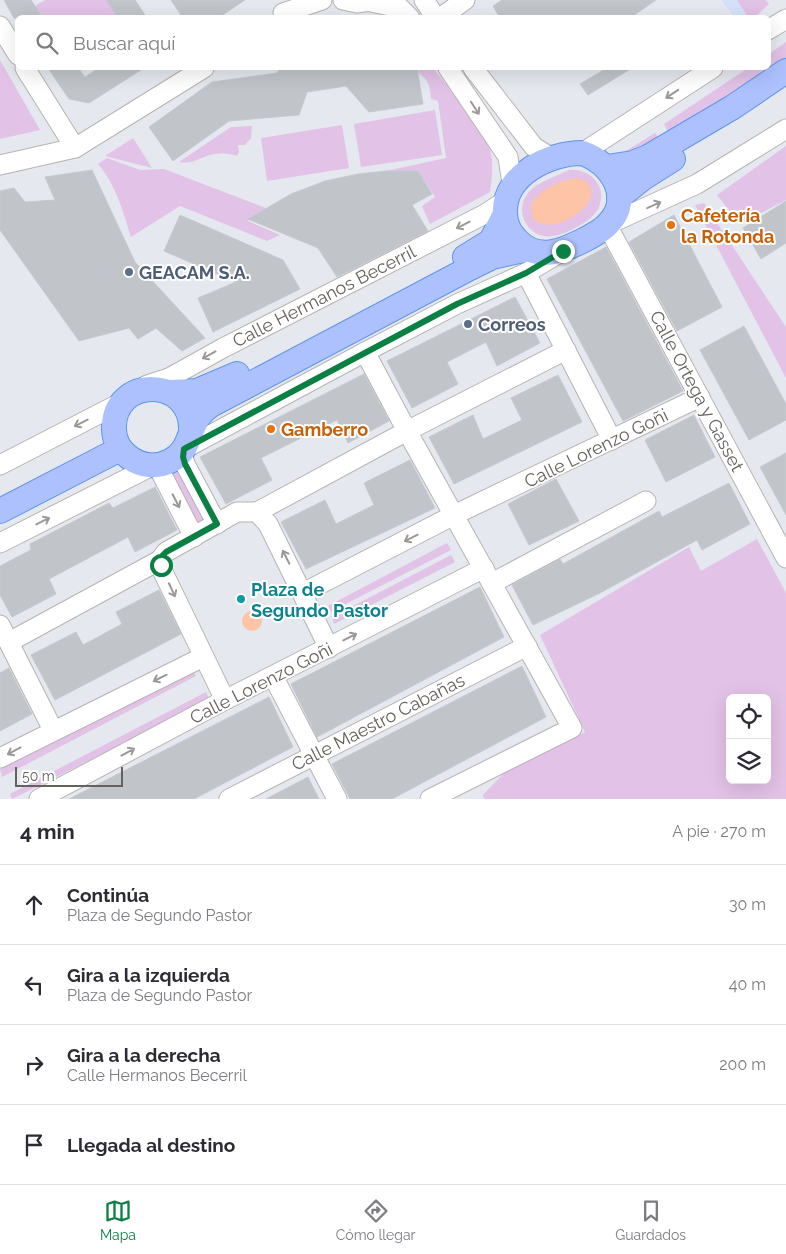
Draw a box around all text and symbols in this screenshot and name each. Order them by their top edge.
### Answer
search box [15,15,771,70]
icon: search [33,29,61,57]
text: Buscar aquí [73,32,175,54]
one-way arrow [665,89,679,100]
one-way arrow [471,100,481,114]
one-way arrow [646,199,661,209]
place label: Cafetería la Rotonda [681,205,774,247]
marker: Cafetería la Rotonda [665,219,677,231]
one-way arrow [456,221,471,230]
route end [552,240,575,263]
street label: Calle Hermanos Becerril [229,241,419,351]
place label: GEACAM S.A. [139,262,250,283]
marker: GEACAM S.A. [123,266,135,278]
street label: Calle Ortega y Gasset [646,307,748,475]
place label: Correos [478,314,546,335]
marker: Correos [462,318,474,330]
one-way arrow [202,350,217,360]
street label: Calle Lorenzo Goñi [521,404,671,492]
one-way arrow [73,418,88,428]
place label: Gamberro [281,419,368,440]
marker: Gamberro [265,423,277,435]
one-way arrow [172,493,181,508]
one-way arrow [36,516,51,526]
one-way arrow [403,533,418,543]
one-way arrow [280,549,290,564]
route start [150,554,173,577]
place label: Plaza de Segundo Pastor [251,579,388,621]
one-way arrow [167,582,177,597]
marker: Plaza de Segundo Pastor [235,593,247,605]
one-way arrow [342,632,357,641]
street label: Calle Lorenzo Goñi [186,638,336,728]
street label: Calle Maestro Cabañas [288,669,468,775]
one-way arrow [152,673,167,683]
map controls [726,694,771,784]
button: locate [726,694,771,739]
button: layers [726,739,771,784]
one-way arrow [120,746,135,756]
one-way arrow [7,747,22,756]
scale bar [15,764,122,787]
text: 50 m [22,768,55,784]
text: 4 min [20,819,75,844]
text: A pie · 270 m [672,822,766,841]
text: Continúa [67,884,149,906]
icon: ahead [20,891,48,919]
text: 30 m [729,895,766,914]
text: Plaza de Segundo Pastor [67,906,252,925]
text: Gira a la izquierda [67,964,230,986]
icon: left [20,971,48,999]
text: 40 m [729,975,766,994]
text: Plaza de Segundo Pastor [67,986,252,1005]
text: Gira a la derecha [67,1044,221,1066]
icon: right [20,1051,48,1079]
text: 200 m [719,1055,766,1074]
text: Calle Hermanos Becerril [67,1066,247,1085]
icon: arrive [20,1131,48,1159]
text: Llegada al destino [67,1134,235,1156]
tab: Mapa [100,1197,136,1243]
tab: Cómo llegar [336,1197,415,1243]
tab: Guardados [615,1197,686,1243]

